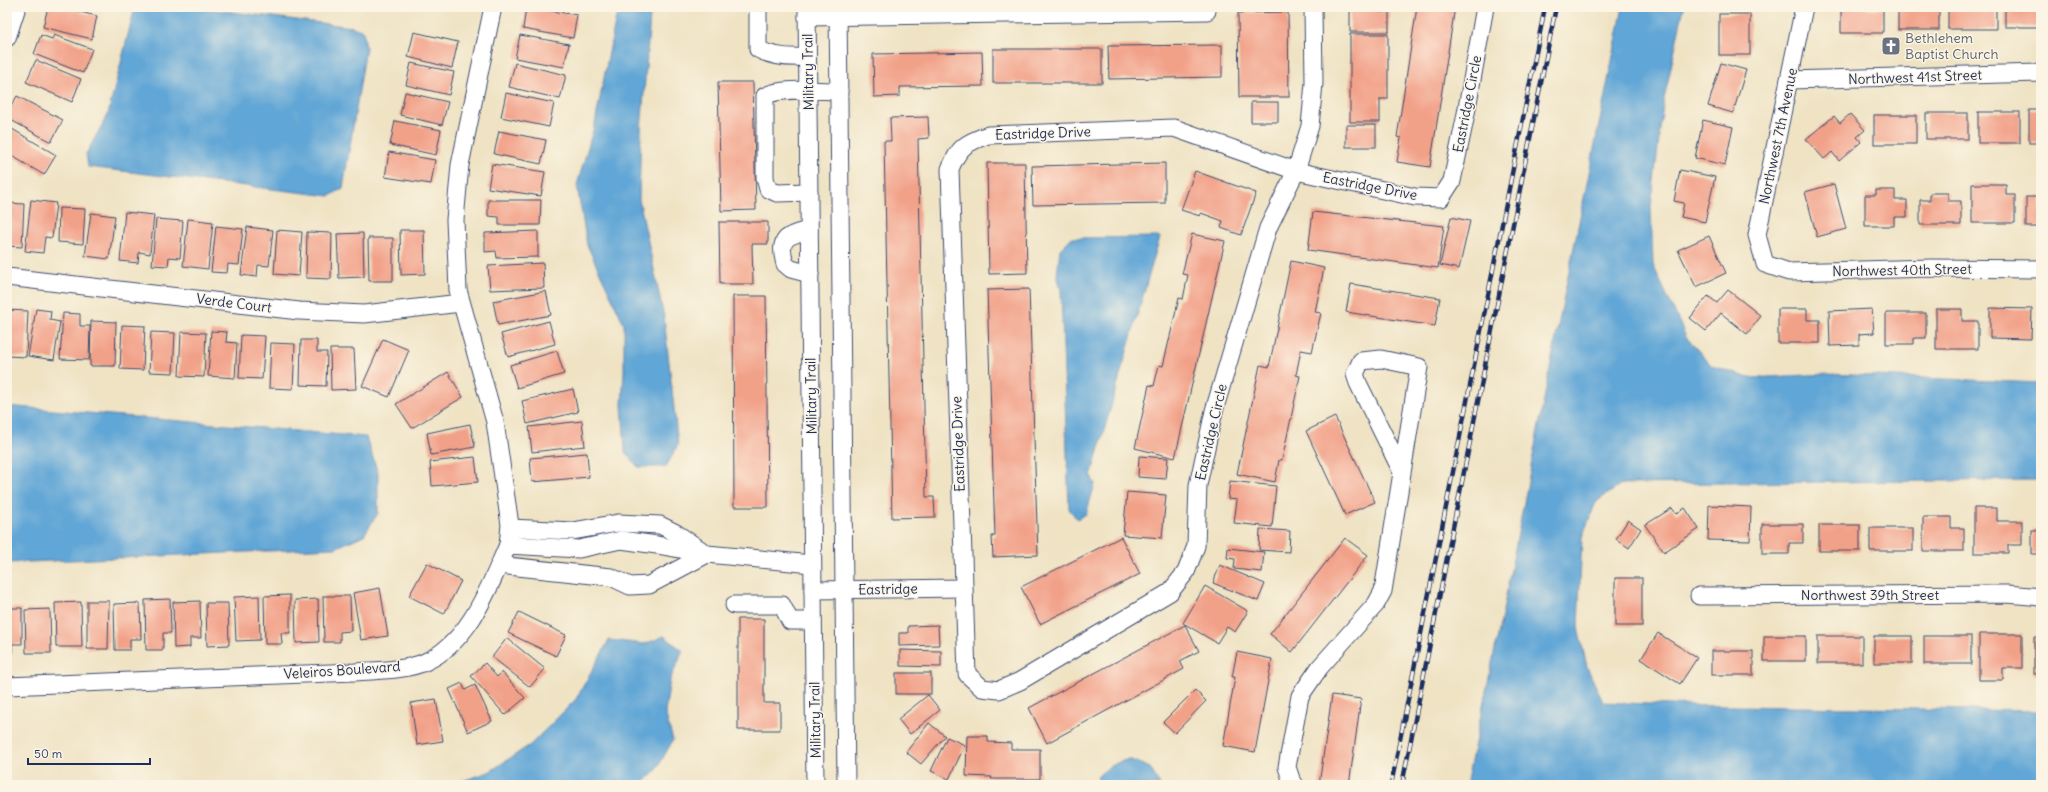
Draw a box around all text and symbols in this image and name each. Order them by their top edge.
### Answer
place label: Bethlehem Baptist Church [1905,29,1999,63]
street label: Military Trail [798,34,818,110]
church icon: Bethlehem Baptist Church [1880,35,1902,57]
street label: Eastridge Circle [1449,54,1485,154]
street label: Northwest 7th Avenue [1755,66,1801,206]
street label: Northwest 41st Street [1848,66,1983,88]
street label: Eastridge Drive [995,122,1091,144]
street label: Eastridge Drive [1321,168,1419,204]
street label: Northwest 40th Street [1832,260,1972,280]
street label: Verde Court [195,289,273,317]
street label: Military Trail [801,358,821,434]
street label: Eastridge Circle [1191,382,1231,482]
street label: Eastridge Drive [947,396,969,492]
street label: Eastridge [858,579,918,599]
street label: Northwest 39th Street [1801,586,1939,604]
street label: Veleiros Boulevard [283,657,401,683]
street label: Military Trail [805,682,825,758]
scale bar [28,740,150,766]
text: 50 m [34,746,63,761]

